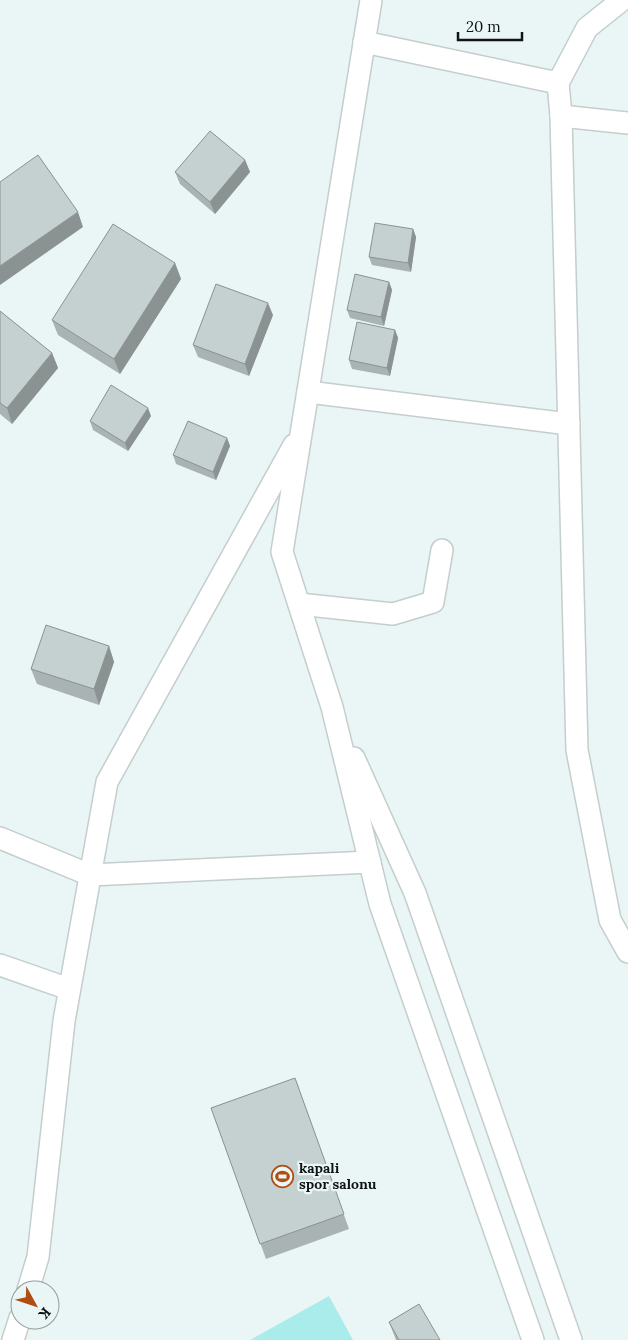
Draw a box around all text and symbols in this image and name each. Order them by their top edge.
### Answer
scale bar [458,10,522,42]
text: 20 m [466,17,501,36]
place label: kapali spor salonu [299,1159,377,1193]
sports icon: kapali spor salonu [271,1164,295,1188]
north arrow [10,1280,60,1330]
text: K [35,1304,55,1323]

